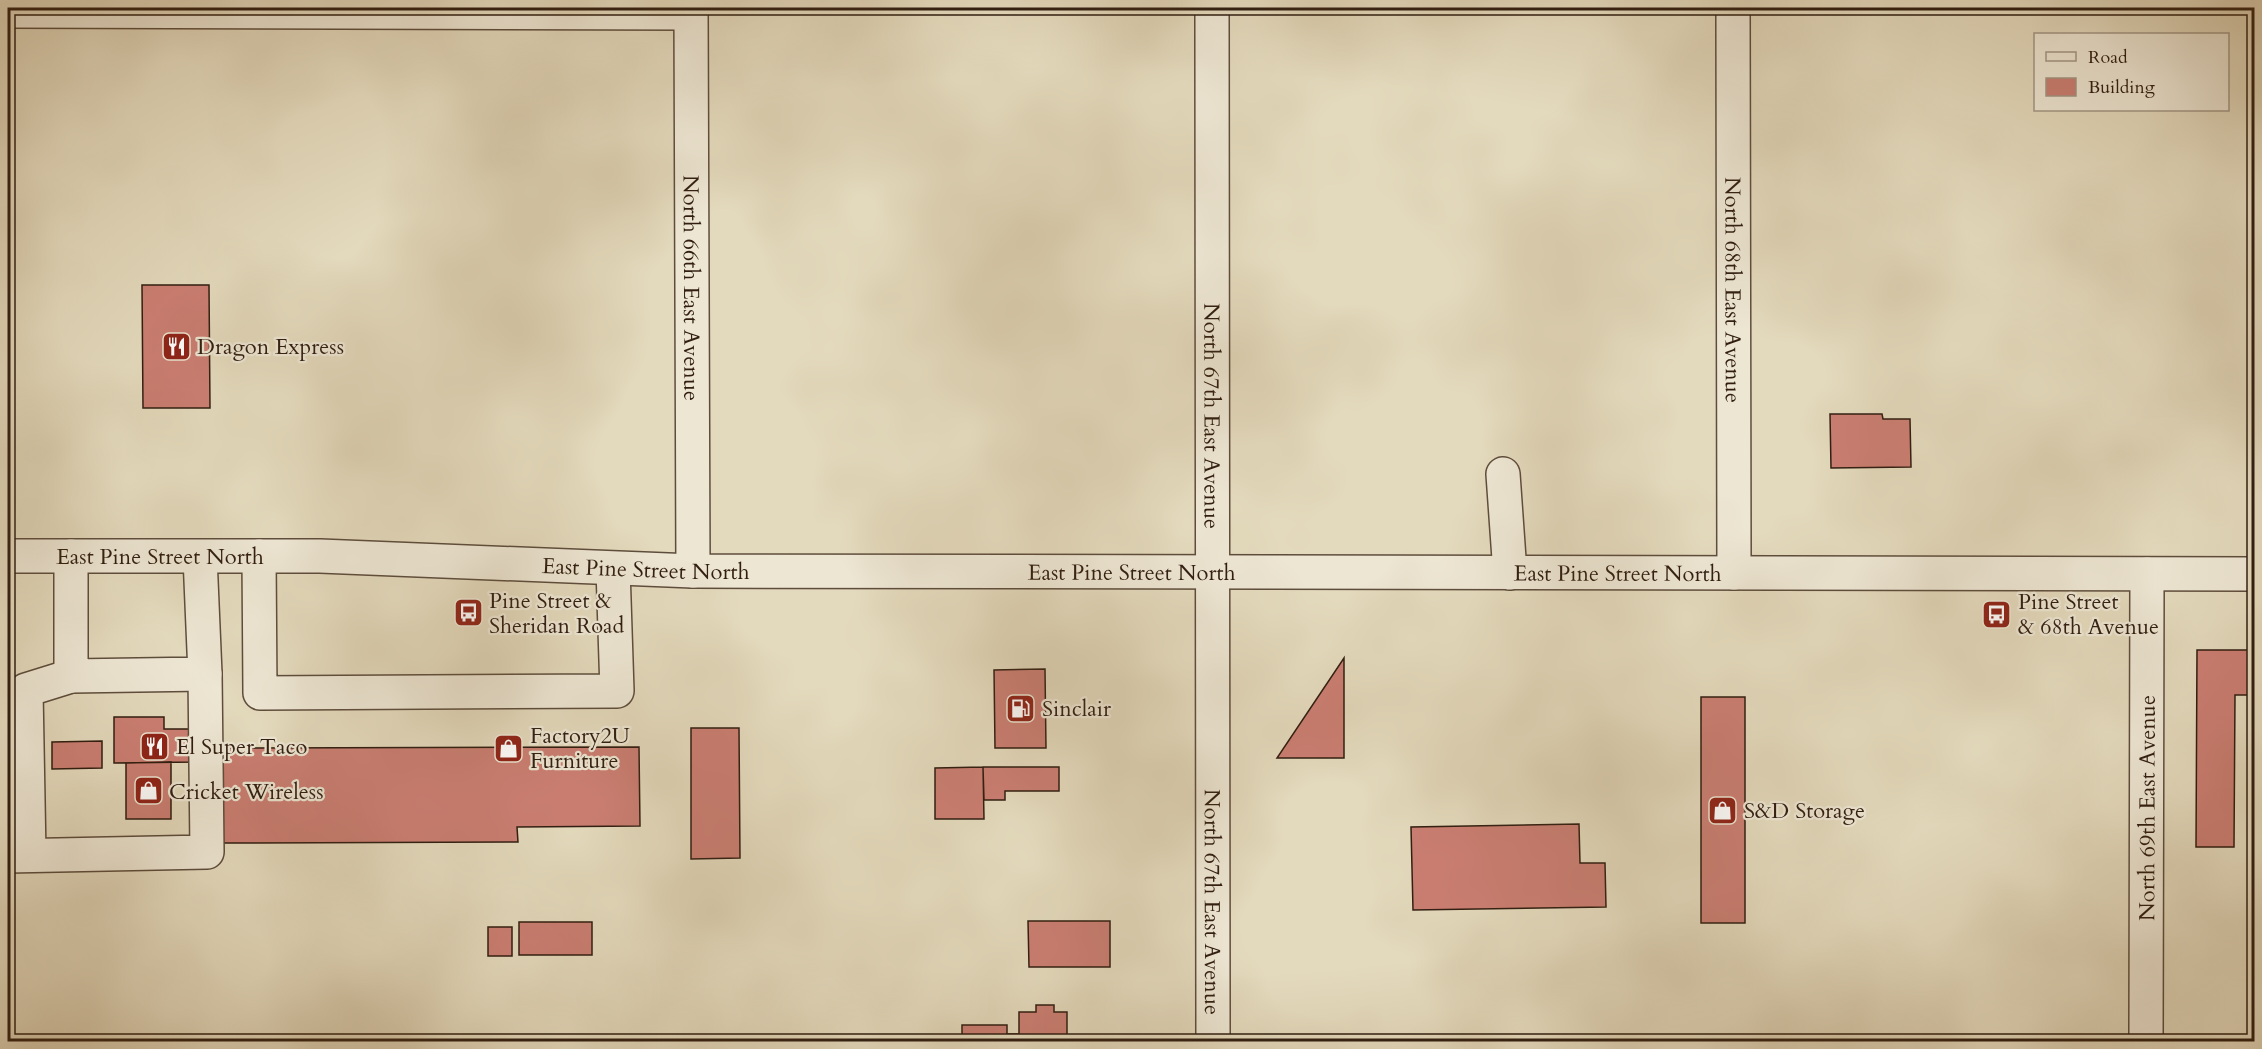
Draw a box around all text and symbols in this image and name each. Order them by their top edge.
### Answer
legend [2034,33,2229,111]
text: Road [2088,45,2128,70]
text: Building [2088,75,2156,100]
street label: North 66th East Avenue [676,175,706,401]
street label: North 68th East Avenue [1717,177,1748,403]
street label: North 67th East Avenue [1196,303,1227,529]
restaurant icon: Dragon Express [160,330,192,362]
place label: Dragon Express [197,332,344,362]
street label: East Pine Street North [56,542,264,572]
street label: East Pine Street North [541,551,750,587]
street label: East Pine Street North [1028,558,1236,588]
street label: East Pine Street North [1514,559,1722,589]
place label: Pine Street & Sheridan Road [489,586,625,641]
place label: Pine Street & 68th Avenue [2018,587,2159,642]
bus stop icon: Pine Street & Sheridan Road [452,597,484,629]
bus stop icon: Pine Street & 68th Avenue [1981,598,2013,630]
fuel station icon: Sinclair [1005,692,1037,724]
place label: Sinclair [1042,694,1112,724]
street label: North 69th East Avenue [2132,695,2163,921]
place label: Factory2U Furniture [530,721,630,776]
restaurant icon: El Super Taco [139,730,171,762]
place label: El Super Taco [176,732,307,762]
shop icon: Factory2U Furniture [493,732,525,764]
shop icon: Cricket Wireless [132,775,164,807]
place label: Cricket Wireless [169,777,324,807]
street label: North 67th East Avenue [1197,789,1227,1015]
shop icon: S&D Storage [1707,794,1739,826]
place label: S&D Storage [1744,796,1865,826]

